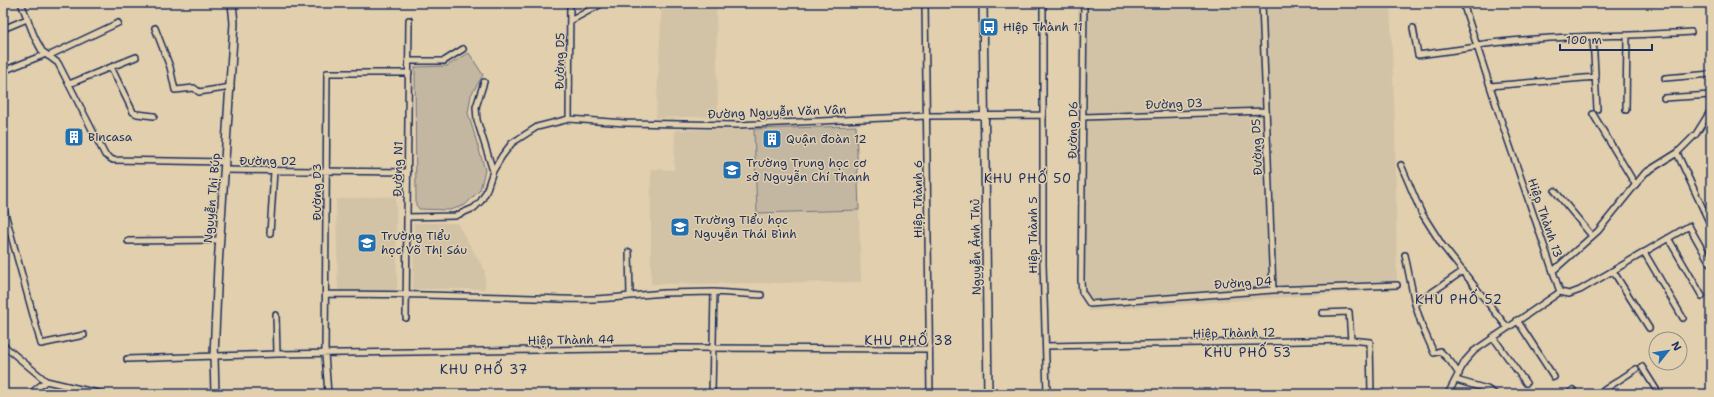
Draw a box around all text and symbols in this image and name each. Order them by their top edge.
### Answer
bus stop icon: Hiệp Thành 11 [978,16,1000,38]
place label: Hiệp Thành 11 [1003,19,1083,35]
scale bar [1560,26,1652,52]
street label: Đường D5 [552,32,568,90]
text: 100 m [1566,32,1602,48]
street label: Đường D3 [1145,95,1203,113]
street label: Đường D6 [1064,101,1082,159]
street label: Đường Nguyễn Văn Vân [707,102,847,122]
street label: Đường D5 [1248,118,1266,176]
building icon: Bincasa [63,126,85,148]
building icon: Quận đoàn 12 [761,128,783,150]
place label: Bincasa [88,129,133,145]
place label: Quận đoàn 12 [786,131,867,147]
street label: Đường N1 [390,141,406,197]
street label: Nguyễn Thị Búp [200,152,224,244]
street label: Đường D2 [239,153,297,169]
place label: Trường Trung học cơ sở Nguyễn Chí Thanh [746,155,870,185]
school or university icon: Trường Trung học cơ sở Nguyễn Chí Thanh [721,159,743,181]
street label: Hiệp Thành 6 [910,160,926,238]
street label: Đường D3 [309,163,325,221]
district label: KHU PHỐ 50 [984,167,1072,187]
street label: Hiệp Thành 13 [1524,176,1566,260]
street label: Hiệp Thành 5 [1025,196,1041,274]
street label: Nguyễn Ảnh Thủ [967,198,985,296]
place label: Trường Tiểu học Nguyễn Thái Bình [694,212,797,242]
school or university icon: Trường Tiểu học Nguyễn Thái Bình [669,216,691,238]
place label: Trường Tiểu học Võ Thị Sáu [381,228,467,258]
school or university icon: Trường Tiểu học Võ Thị Sáu [356,232,378,254]
street label: Đường D4 [1213,273,1273,293]
district label: KHU PHỐ 52 [1415,288,1503,308]
street label: Hiệp Thành 12 [1192,324,1276,342]
district label: KHU PHỐ 38 [864,329,954,349]
street label: Hiệp Thành 44 [528,331,614,349]
north arrow [1648,331,1688,371]
text: N [1668,339,1685,354]
district label: KHU PHỐ 53 [1204,341,1292,361]
district label: KHU PHỐ 37 [440,358,528,378]

